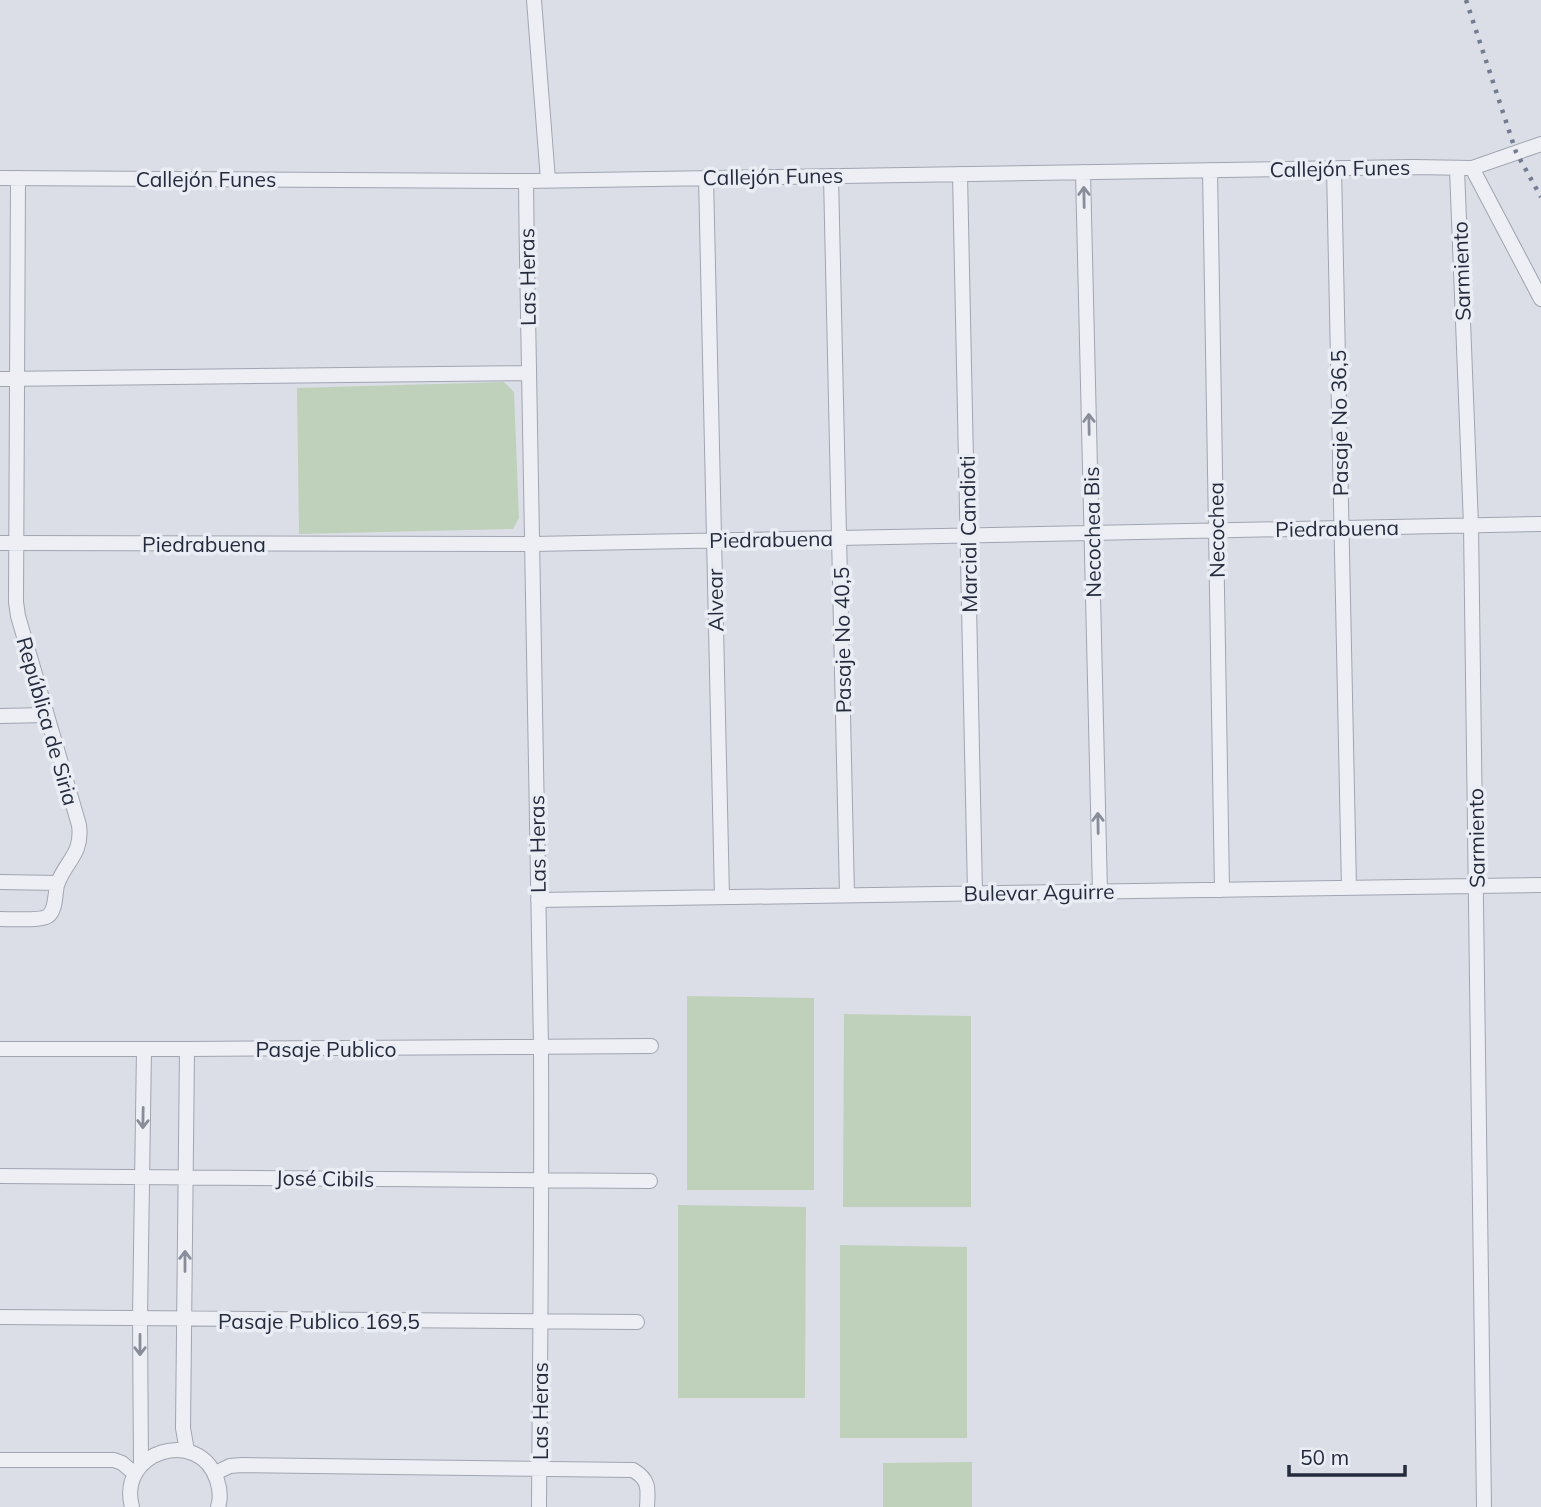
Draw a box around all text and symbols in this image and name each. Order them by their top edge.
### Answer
street label: Callejón Funes [1269,154,1411,182]
street label: Callejón Funes [702,162,844,190]
street label: Callejón Funes [136,166,276,192]
one-way arrow [1077,186,1091,209]
street label: Sarmiento [1446,221,1476,321]
street label: Las Heras [513,228,541,326]
street label: Pasaje No 36,5 [1325,350,1353,496]
one-way arrow [1083,413,1096,436]
street label: Marcial Candioti [954,455,982,613]
street label: Necochea Bis [1078,466,1106,598]
street label: Necochea [1202,482,1230,578]
street label: Piedrabuena [1275,514,1399,542]
street label: Piedrabuena [709,525,833,553]
street label: Piedrabuena [142,531,266,557]
street label: Pasaje No 40,5 [828,567,856,713]
street label: Alvear [701,568,729,632]
street label: República de Siria [11,634,85,808]
street label: Sarmiento [1462,788,1490,888]
street label: Las Heras [523,795,551,893]
one-way arrow [1092,812,1105,835]
street label: Bulevar Aguirre [963,878,1115,906]
street label: Pasaje Publico [255,1036,397,1062]
one-way arrow [136,1106,150,1129]
street label: José Cibils [275,1164,375,1192]
one-way arrow [178,1249,192,1272]
street label: Pasaje Publico 169,5 [218,1308,420,1334]
one-way arrow [133,1333,147,1356]
street label: Las Heras [527,1362,553,1460]
scale bar [1289,1434,1404,1478]
text: 50 m [1300,1444,1349,1470]

